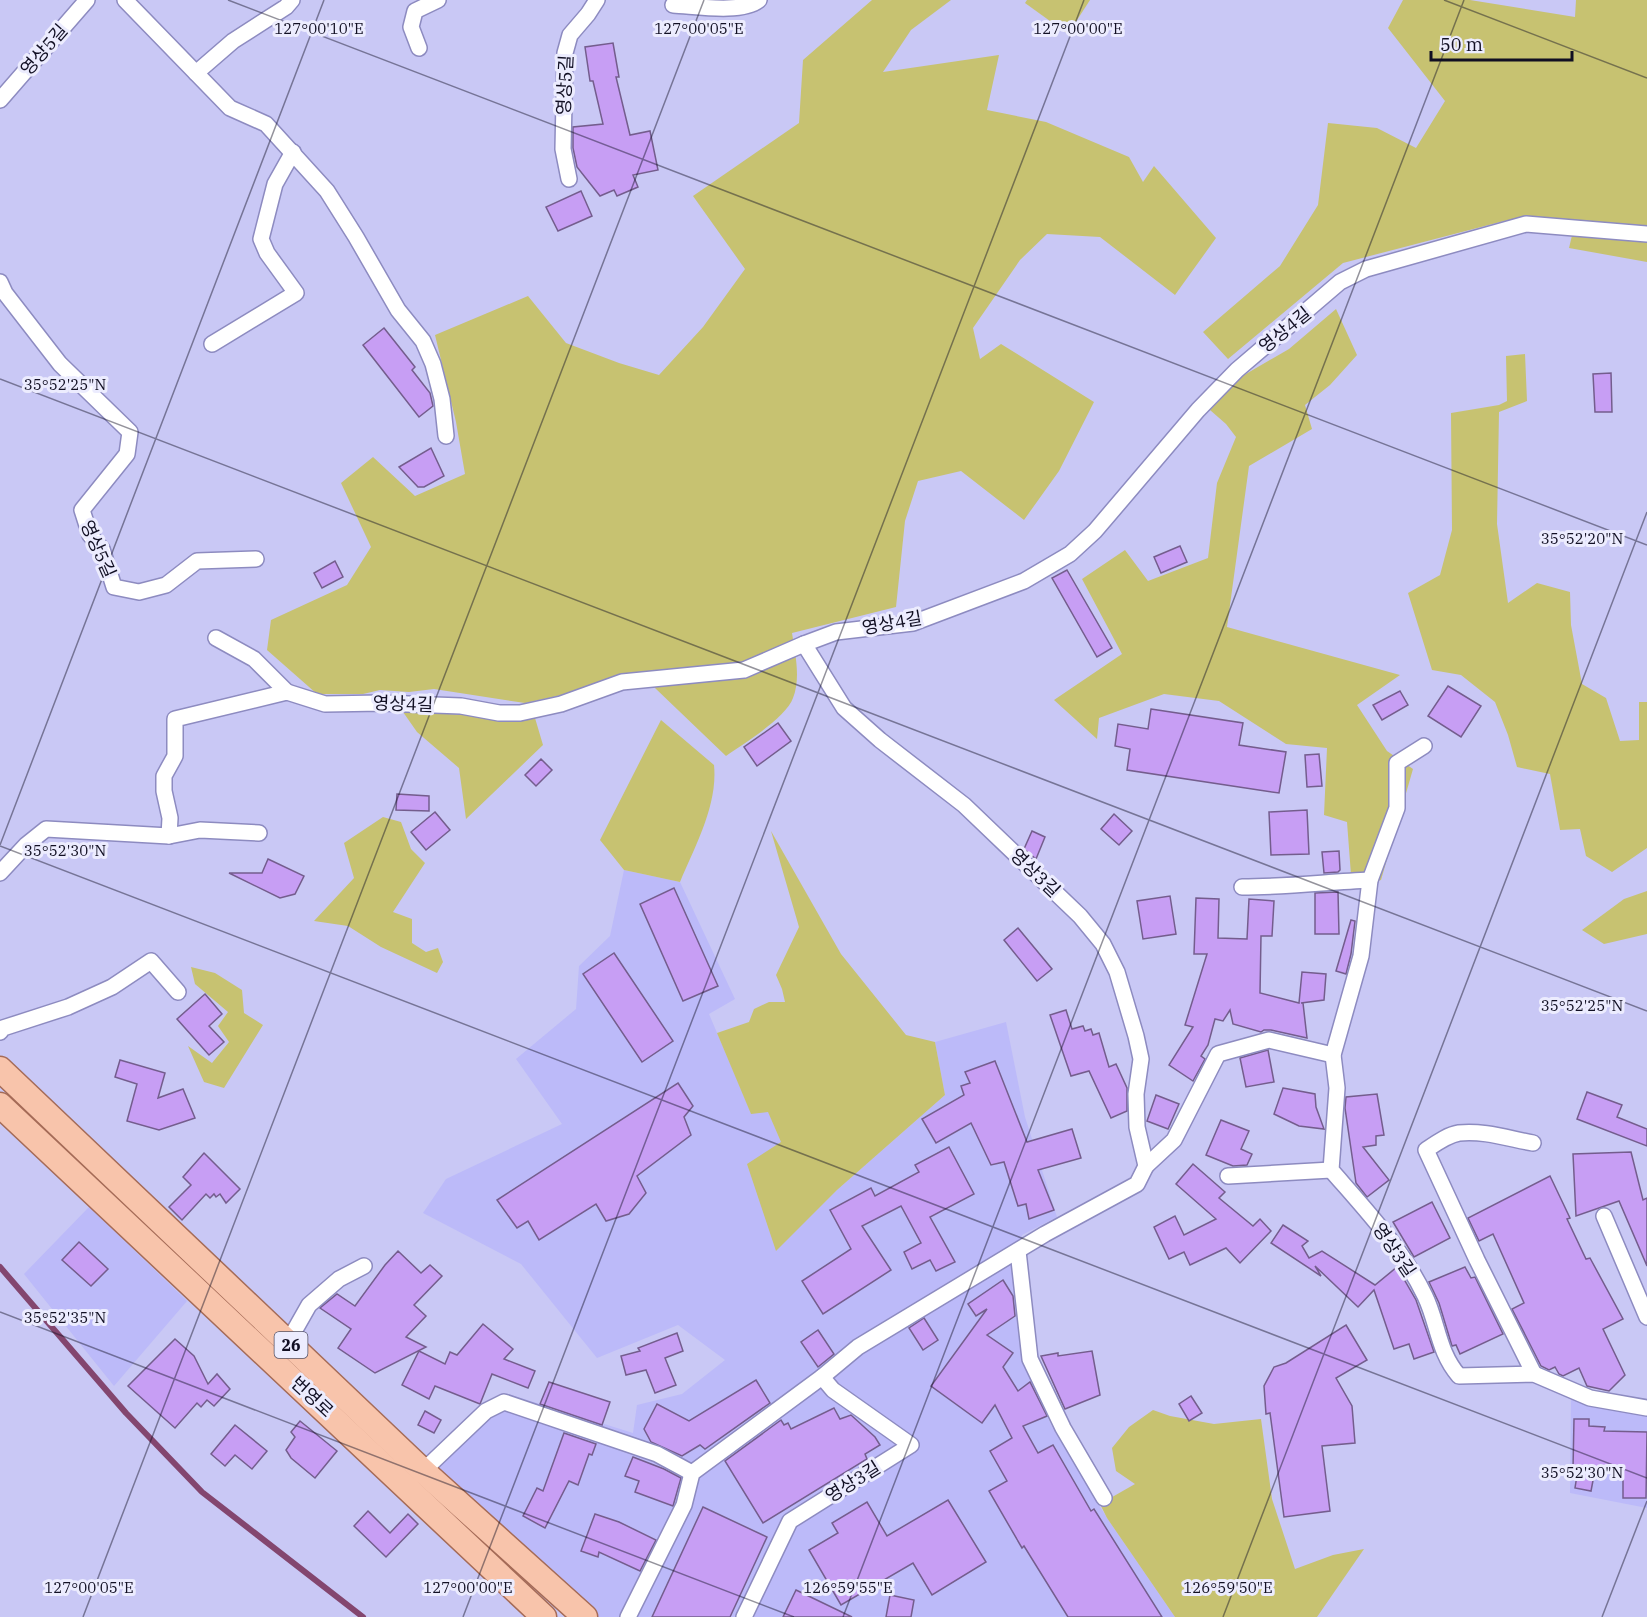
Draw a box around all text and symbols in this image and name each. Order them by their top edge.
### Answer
street label: 영상5길 [15,19,72,80]
text: 127°00'10"E [274,19,364,38]
text: 127°00'05"E [654,19,744,38]
text: 127°00'00"E [1033,19,1123,38]
scale bar [1431,24,1572,62]
text: 50 m [1440,33,1483,56]
street label: 영상5길 [551,54,578,116]
street label: 영상4길 [1254,302,1315,358]
text: 35°52'25"N [24,375,106,394]
street label: 영상5길 [76,516,121,581]
text: 35°52'20"N [1541,529,1623,548]
street label: 영상4길 [860,606,924,639]
street label: 영상4길 [372,691,434,716]
text: 35°52'30"N [24,841,106,860]
street label: 영상3길 [1006,843,1065,902]
text: 35°52'25"N [1541,996,1623,1015]
street label: 영상3길 [1368,1218,1421,1281]
text: 35°52'35"N [24,1308,106,1327]
road number: 26 [274,1332,308,1358]
street label: 번영로 [286,1371,338,1422]
street label: 영상3길 [821,1456,884,1507]
text: 35°52'30"N [1541,1463,1623,1482]
text: 127°00'05"E [44,1578,134,1597]
text: 127°00'00"E [423,1578,513,1597]
text: 126°59'55"E [803,1578,893,1597]
text: 126°59'50"E [1183,1578,1273,1597]

